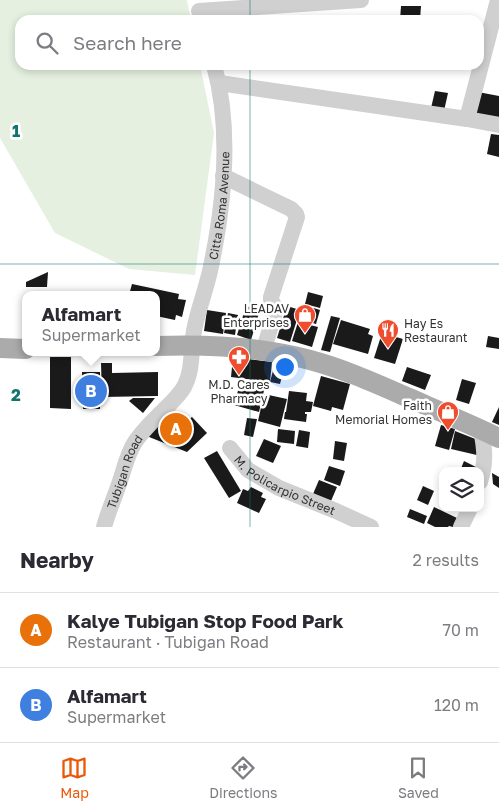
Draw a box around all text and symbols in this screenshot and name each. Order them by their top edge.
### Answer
search box [15,15,484,70]
icon: search [33,29,61,57]
text: Search here [73,31,182,54]
text: 1 [12,121,20,141]
street label: Citta Roma Avenue [205,151,232,261]
popup [22,291,160,356]
place label: LEADAV Enterprises [223,301,289,330]
text: Alfamart [41,302,121,325]
shop icon: LEADAV Enterprises [293,303,317,334]
place label: Hay Es Restaurant [404,316,468,345]
restaurant icon: Hay Es Restaurant [376,318,400,349]
text: Supermarket [41,325,141,345]
pharmacy icon: M.D. Cares Pharmacy [227,345,251,376]
your location [272,354,298,380]
pin: B [75,372,107,410]
place label: M.D. Cares Pharmacy [208,377,270,406]
text: 2 [11,385,21,405]
place label: Faith Memorial Homes [335,398,432,427]
shop icon: Faith Memorial Homes [436,400,460,431]
pin: A [160,410,192,448]
street label: Tubigan Road [103,431,145,511]
street label: M. Policarpio Street [231,452,338,518]
map controls [439,467,484,512]
button: layers [439,467,484,512]
text: Nearby [20,547,94,573]
text: 2 results [413,550,479,570]
text: Kalye Tubigan Stop Food Park [67,609,344,632]
text: A [30,620,42,640]
text: 70 m [442,620,479,640]
text: Restaurant · Tubigan Road [67,632,269,652]
text: Alfamart [67,684,147,707]
text: B [30,695,42,715]
text: 120 m [434,695,479,715]
text: Supermarket [67,707,166,727]
tab: Map [60,754,89,801]
tab: Directions [209,754,278,801]
tab: Saved [398,754,439,801]

